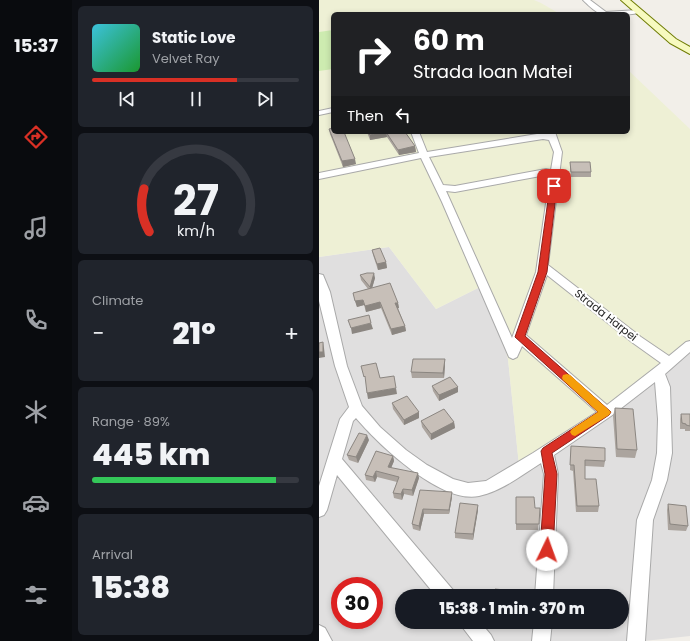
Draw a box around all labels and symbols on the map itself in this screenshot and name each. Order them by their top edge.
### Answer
pin [537,169,571,203]
street label: Strada Harpei [571,285,641,345]
position arrow [526,529,568,571]
speed limit sign: 30 [331,577,383,629]

